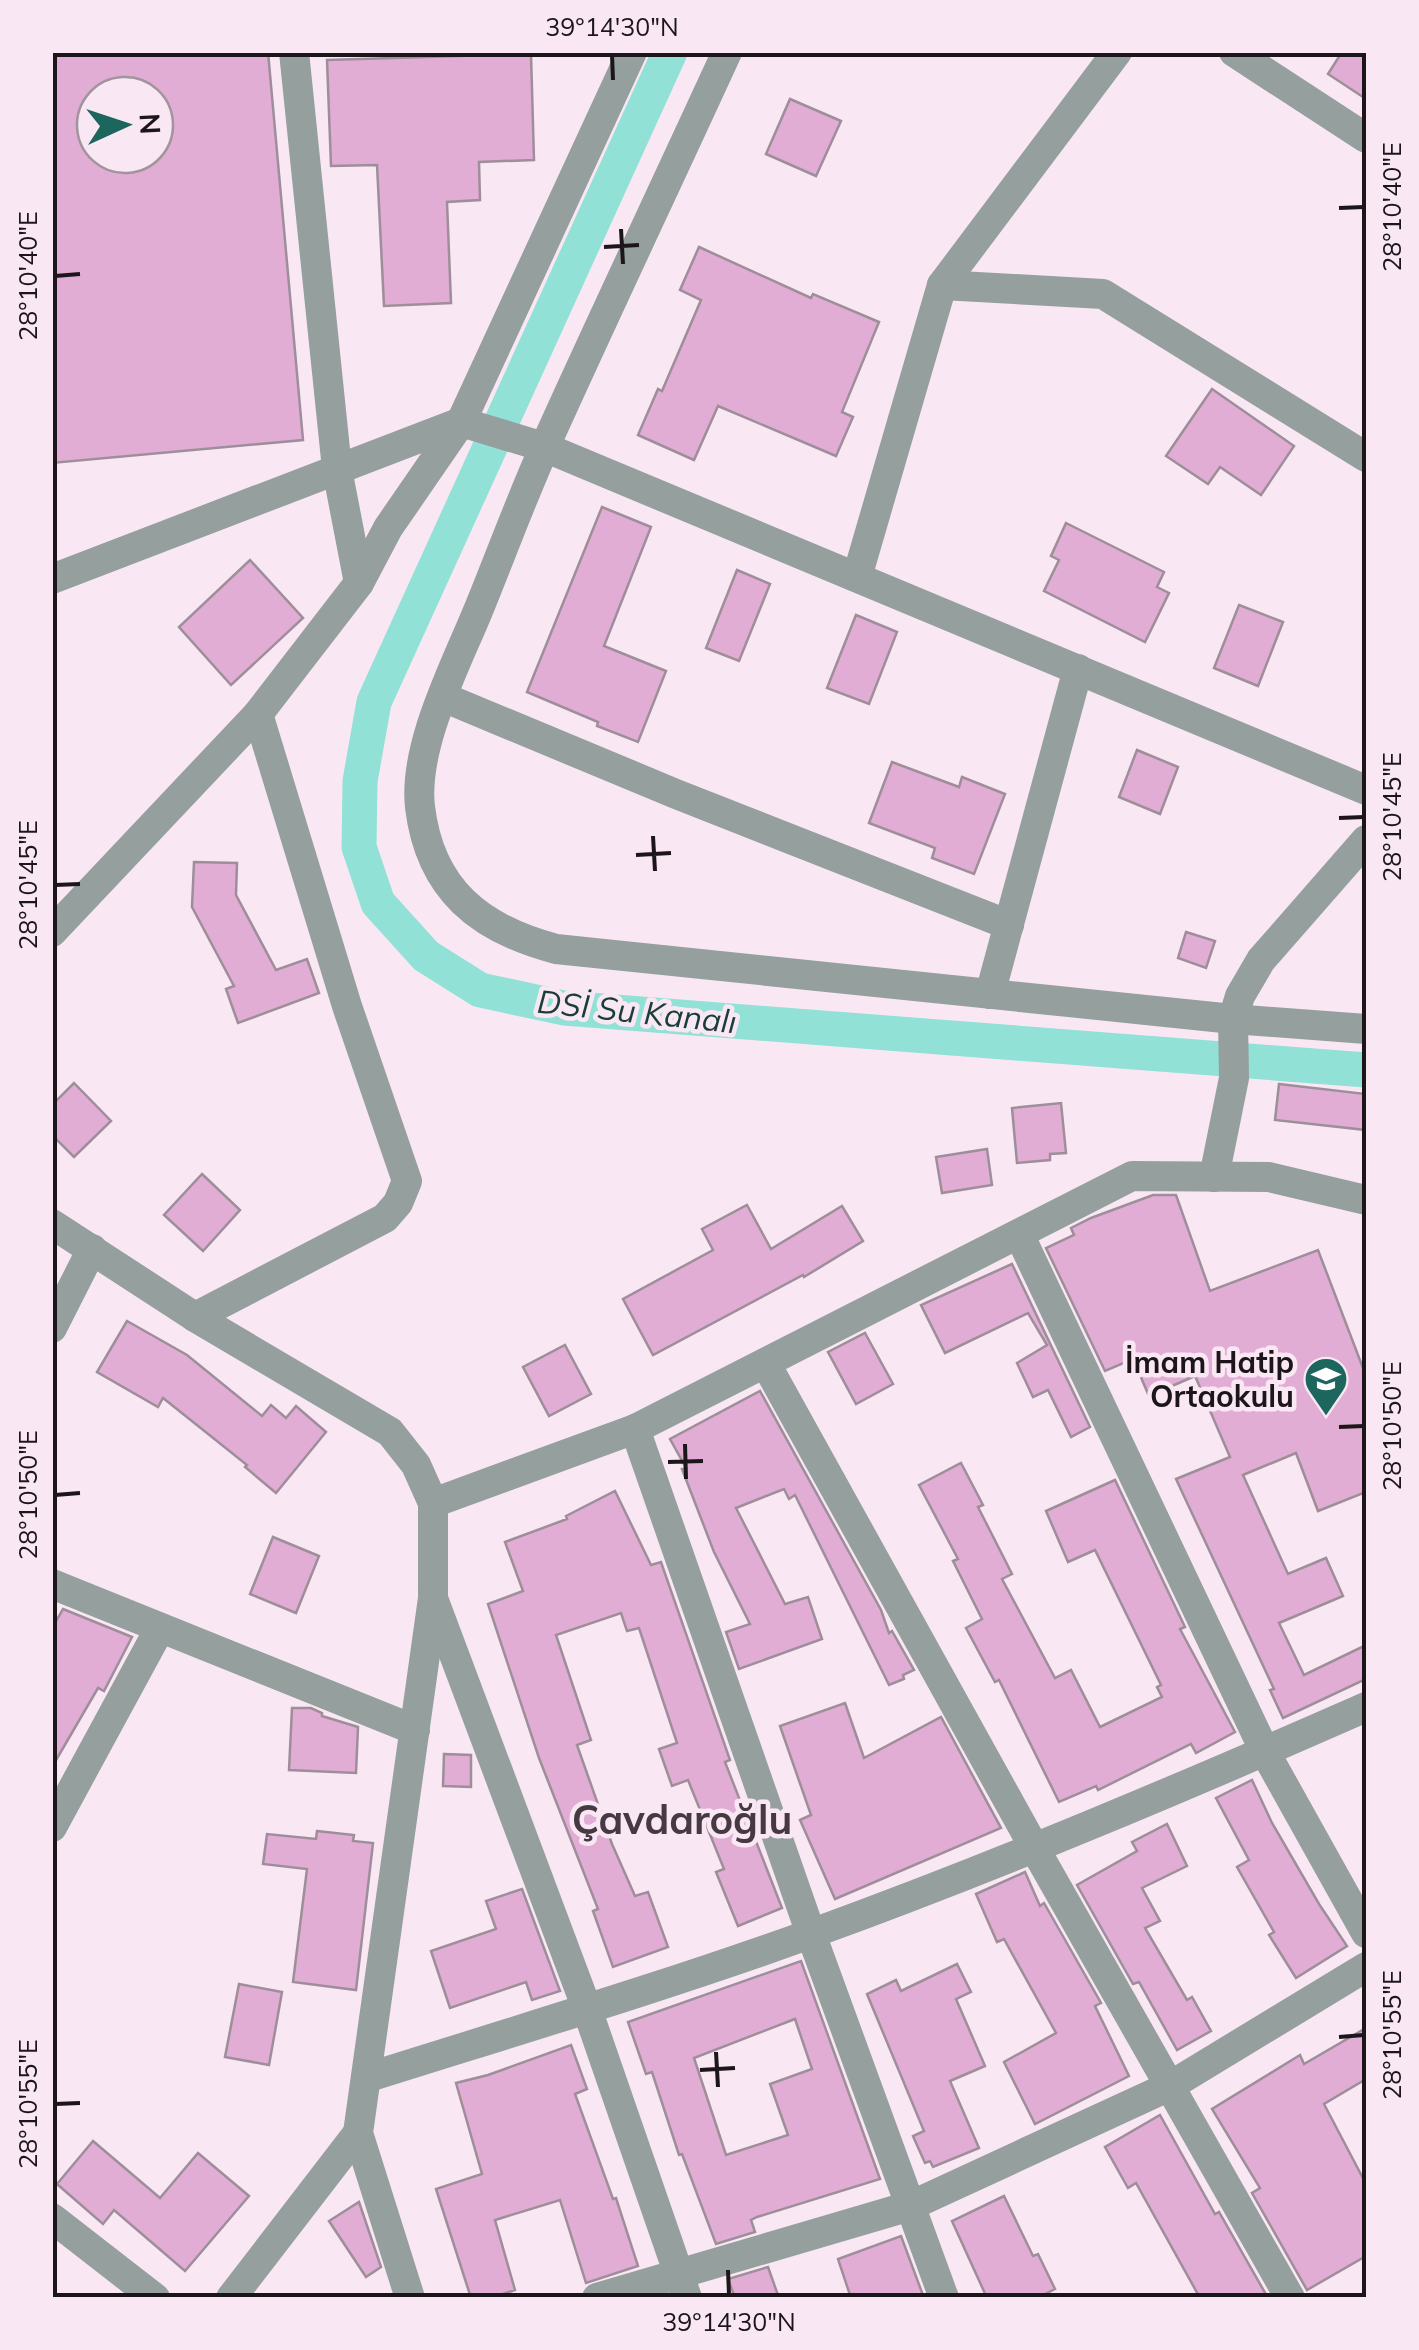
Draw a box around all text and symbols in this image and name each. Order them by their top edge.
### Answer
text: 39°14'30"N [545,11,679,42]
north arrow [75,75,175,175]
text: N [132,112,168,135]
text: 28°10'40"E [1376,142,1407,272]
text: 28°10'40"E [12,211,43,341]
text: 28°10'45"E [1376,752,1407,882]
text: 28°10'45"E [12,820,43,950]
water label: DSİ Su Kanalı [536,981,738,1041]
place label: İmam Hatip Ortaokulu [1125,1343,1294,1415]
school or university icon: İmam Hatip Ortaokulu [1303,1356,1349,1417]
text: 28°10'50"E [1376,1361,1407,1491]
text: 28°10'50"E [12,1430,43,1560]
district label: Çavdaroğlu [572,1794,792,1844]
text: 28°10'55"E [1376,1970,1407,2100]
text: 28°10'55"E [12,2039,43,2169]
text: 39°14'30"N [662,2306,796,2337]

